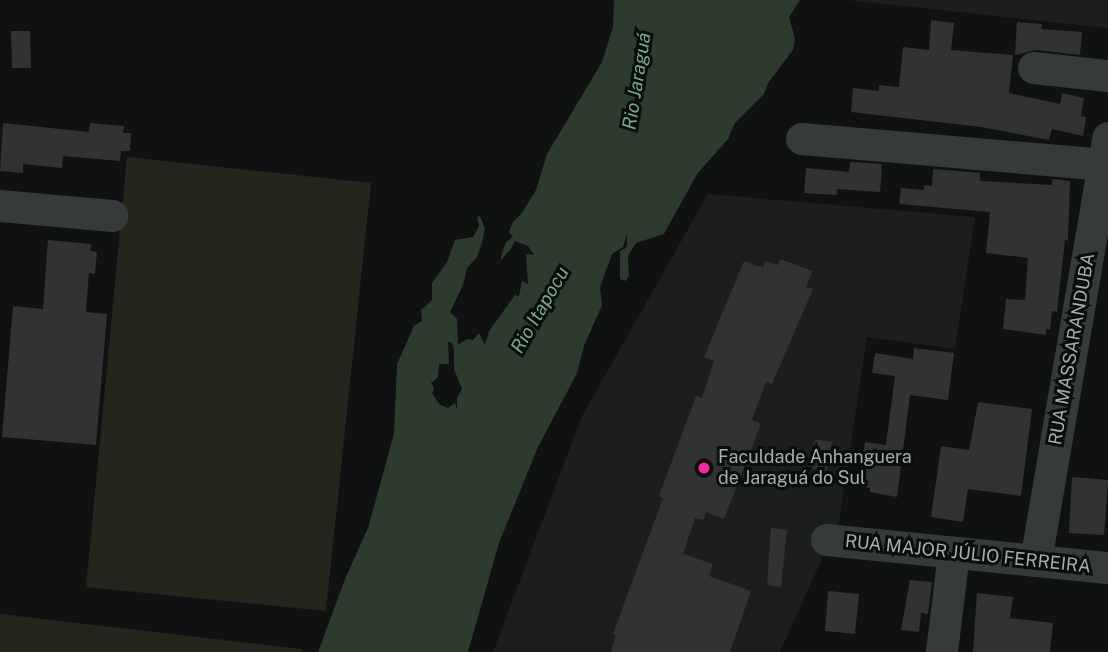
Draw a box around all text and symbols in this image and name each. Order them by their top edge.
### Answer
water label: Rio Jaraguá [618,31,656,131]
street label: RUA MASSARANDUBA [1044,251,1100,447]
water label: Rio Itapocu [506,263,574,357]
place label: Faculdade Anhanguera de Jaraguá do Sul [718,447,912,490]
marker: Faculdade Anhanguera de Jaraguá do Sul [696,460,712,476]
street label: RUA MAJOR JÚLIO FERREIRA [844,530,1092,578]

